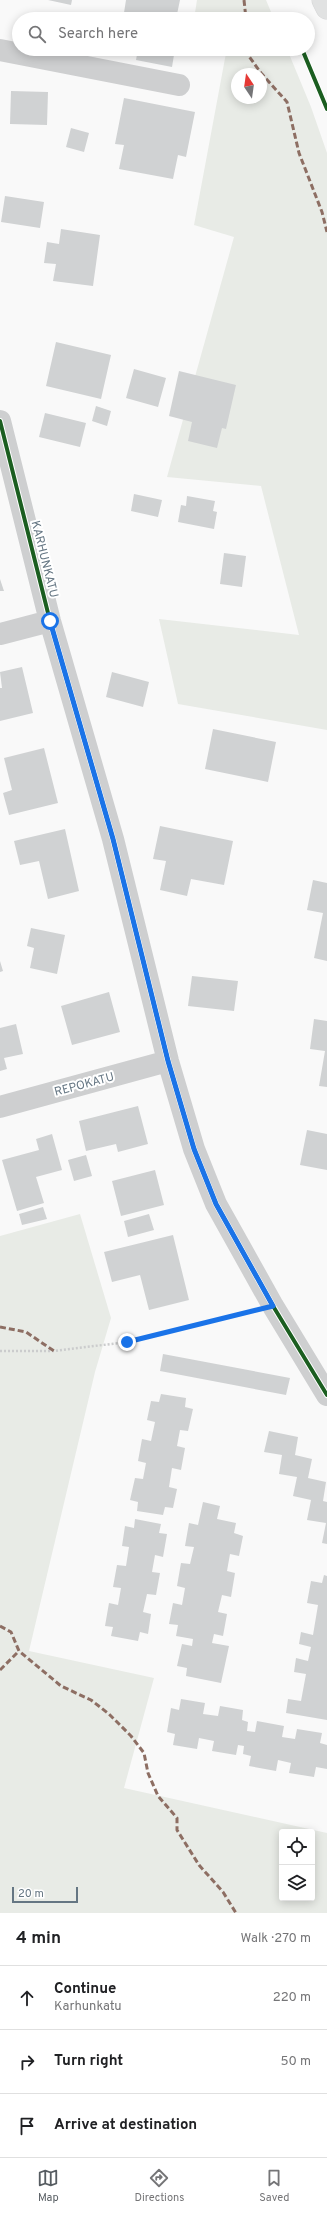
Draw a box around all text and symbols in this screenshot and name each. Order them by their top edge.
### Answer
search box [12,12,315,56]
icon: search [26,23,48,45]
text: Search here [58,25,138,44]
north arrow [231,68,267,104]
street label: KARHUNKATU [27,519,61,599]
route start [41,612,59,630]
street label: REPOKATU [53,1069,116,1101]
route end [118,1333,136,1351]
map controls [279,1829,315,1901]
button: locate [279,1829,315,1865]
button: layers [279,1865,315,1901]
scale bar [12,1885,78,1904]
text: 20 m [18,1887,44,1901]
text: 4 min [16,1928,61,1950]
text: Walk · 270 m [241,1931,311,1947]
text: Continue [54,1980,116,1999]
icon: ahead [16,1987,38,2009]
text: 220 m [273,1990,311,2006]
text: Karhunkatu [54,1999,122,2015]
icon: right [16,2051,38,2073]
text: Turn right [54,2052,123,2071]
text: 50 m [281,2054,311,2070]
icon: arrive [16,2115,38,2137]
text: Arrive at destination [54,2116,197,2135]
tab: Map [37,2167,59,2205]
tab: Directions [134,2167,184,2205]
tab: Saved [259,2167,290,2205]

